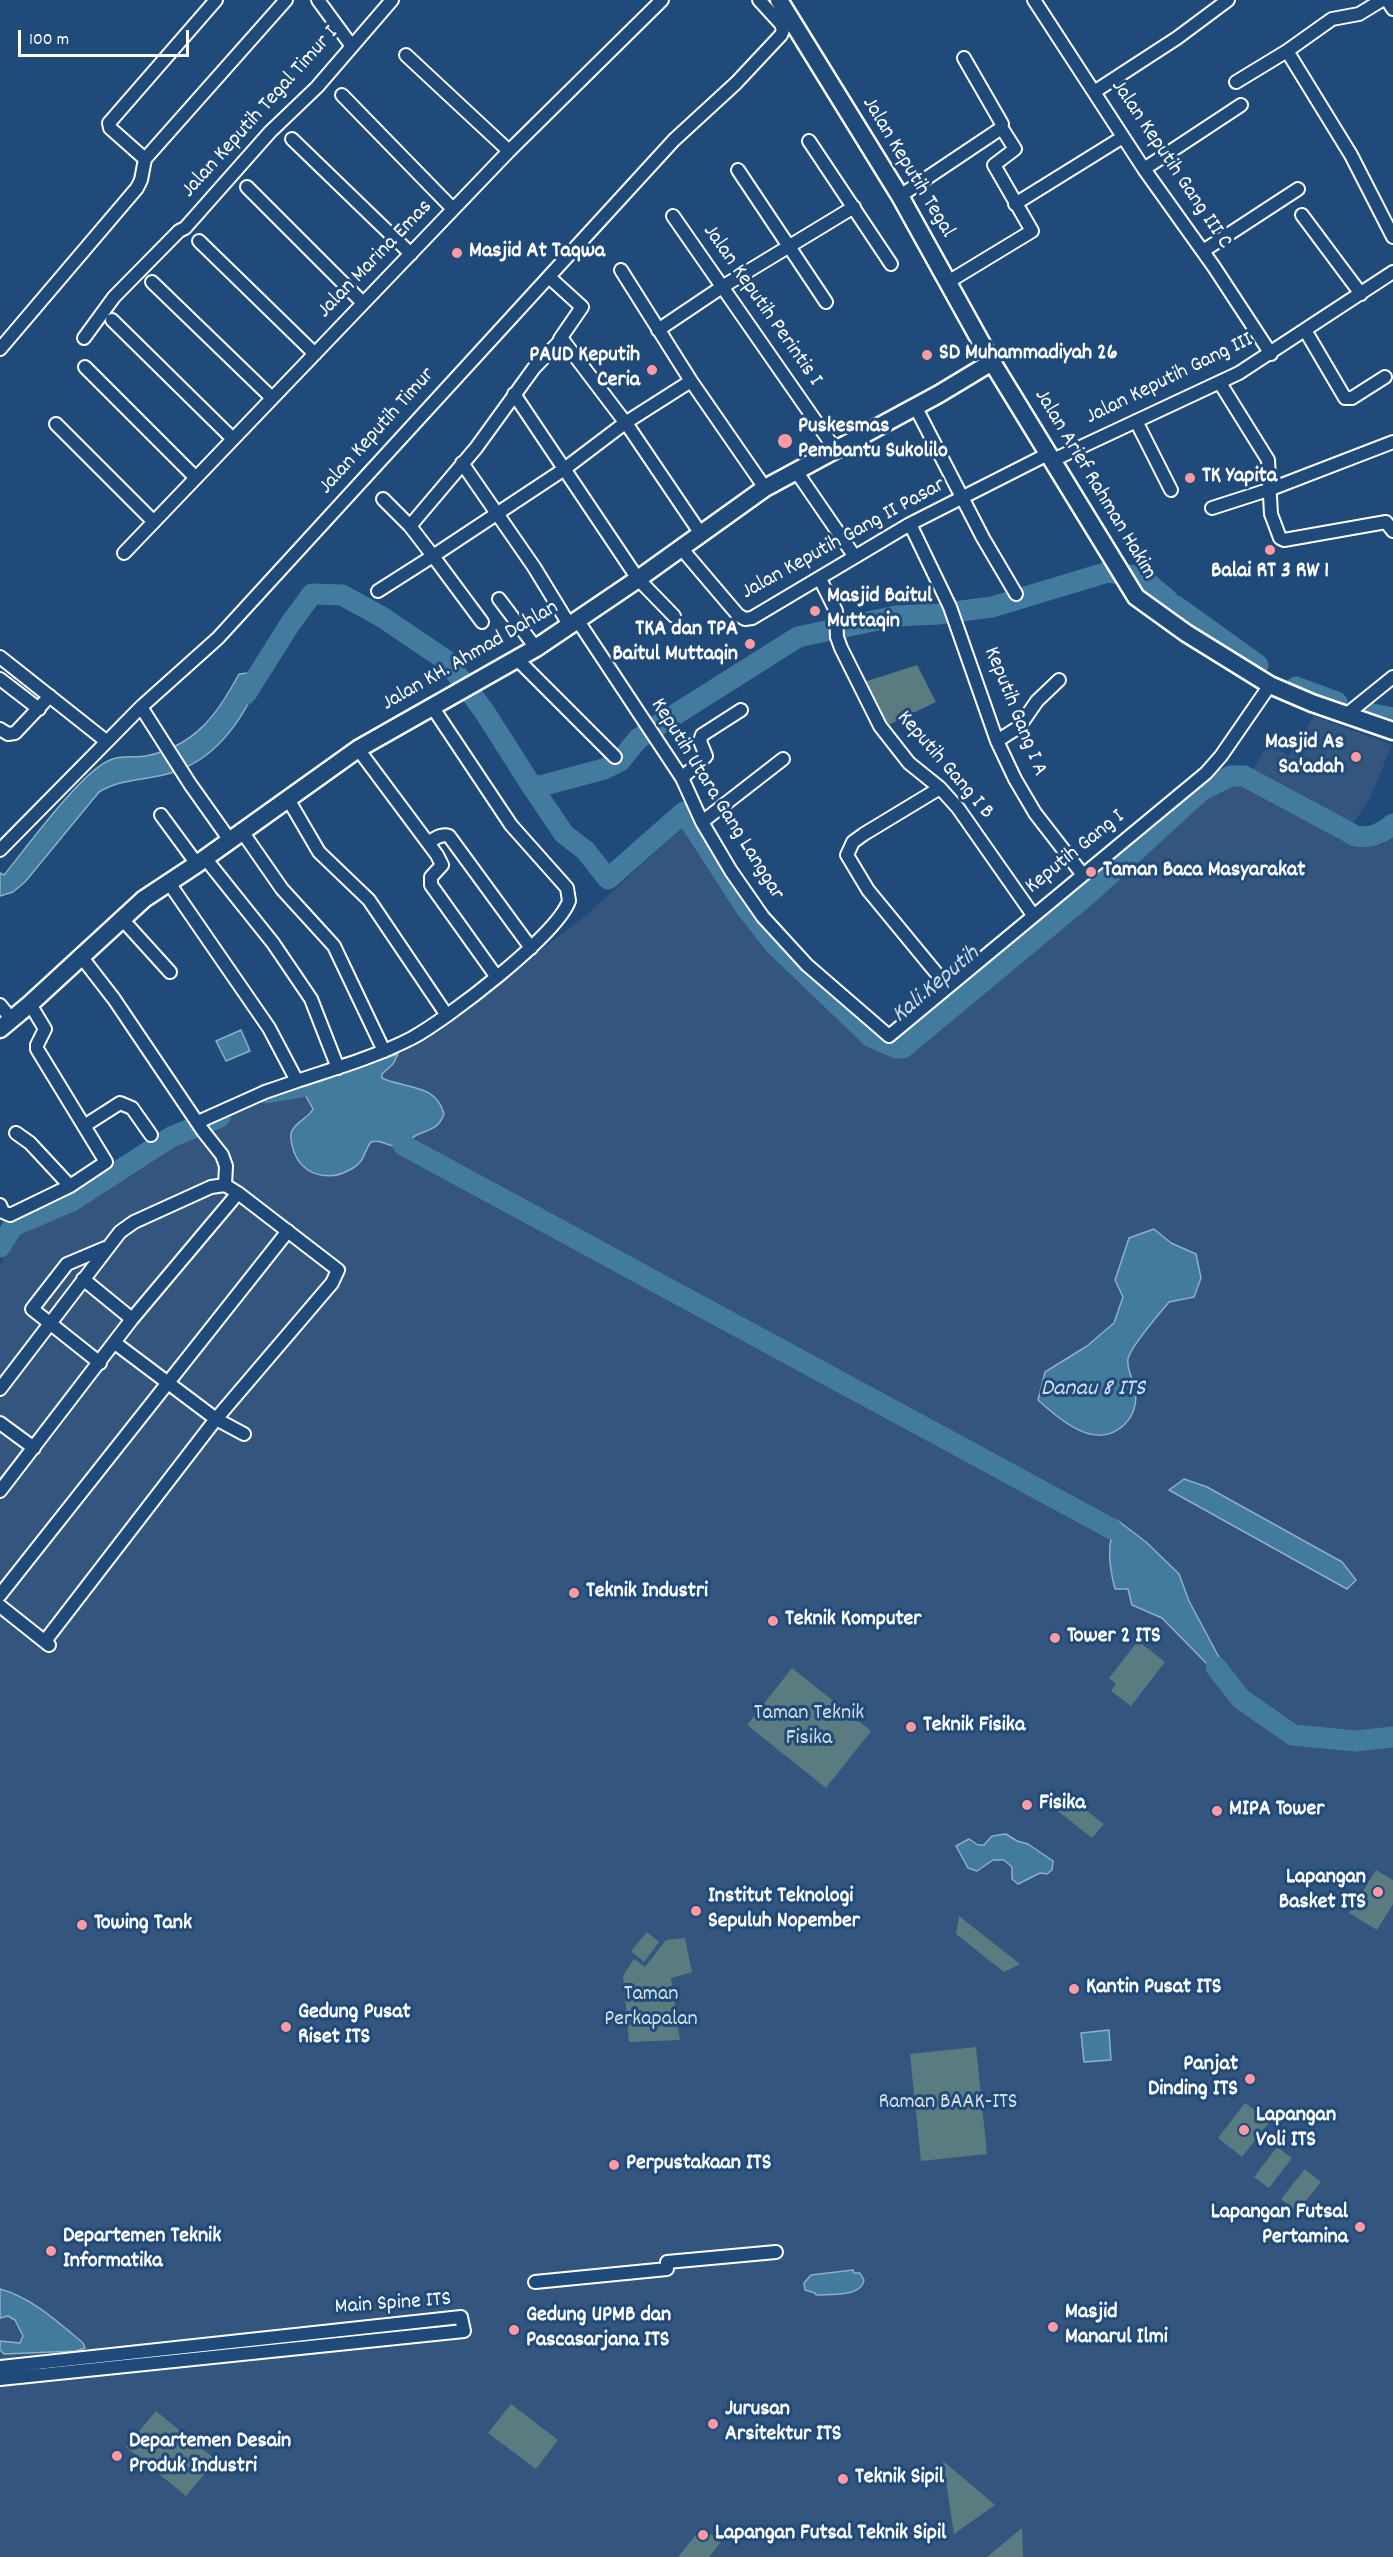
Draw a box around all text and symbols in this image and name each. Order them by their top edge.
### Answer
scale bar [21,18,192,56]
street label: Jalan Keputih Tegal Timur I [177,22,345,204]
text: 100 m [29,28,69,53]
street label: Jalan Keputih Gang III C [1104,75,1236,255]
street label: Jalan Keputih Tegal [855,93,959,243]
street label: Jalan Marina Emas [313,195,439,325]
street label: Jalan Keputih Perintis I [695,220,827,392]
place label: Masjid At Taqwa [469,240,605,266]
marker: Masjid At Taqwa [450,246,464,260]
street label: Jalan Keputih Gang III [1082,328,1258,432]
place label: SD Muhammadiyah 26 [939,342,1117,368]
place label: PAUD Keputih Ceria [529,344,640,396]
marker: SD Muhammadiyah 26 [920,348,934,362]
street label: Jalan Keputih Timur [314,363,442,501]
marker: PAUD Keputih Ceria [645,363,659,377]
street label: Jalan Arief Rahman Hakim [1027,385,1161,585]
place label: Puskesmas Pembantu Sukolilo [798,415,948,466]
marker: Puskesmas Pembantu Sukolilo [776,432,794,450]
place label: TK Yapita [1202,465,1277,491]
marker: TK Yapita [1183,471,1197,485]
street label: Jalan Keputih Gang II Pasar [738,473,950,607]
marker: Balai RT 3 RW 1 [1263,543,1277,557]
place label: Balai RT 3 RW 1 [1211,560,1329,586]
place label: Masjid Baitul Muttaqin [827,585,932,636]
street label: Jalan KH. Ahmad Dahlan [378,596,564,718]
marker: Masjid Baitul Muttaqin [808,604,822,618]
place label: TKA dan TPA Baitul Muttaqin [612,618,738,670]
marker: TKA dan TPA Baitul Muttaqin [743,637,757,651]
street label: Keputih Gang I A [976,644,1052,780]
street label: Keputih Utara Gang Langgar [643,694,789,906]
street label: Keputih Gang I B [890,706,998,826]
place label: Masjid As Sa'adah [1265,731,1344,782]
marker: Masjid As Sa'adah [1349,750,1363,764]
street label: Keputih Gang I [1021,805,1131,901]
place label: Taman Baca Masyarakat [1103,859,1305,885]
marker: Taman Baca Masyarakat [1084,865,1098,879]
water label: Kali Keputih [887,941,987,1031]
water label: Danau 8 ITS [1041,1377,1145,1405]
place label: Teknik Industri [586,1580,708,1606]
marker: Teknik Industri [567,1586,581,1600]
place label: Teknik Komputer [785,1608,921,1634]
marker: Teknik Komputer [766,1614,780,1628]
place label: Tower 2 ITS [1067,1625,1161,1651]
marker: Tower 2 ITS [1048,1631,1062,1645]
park label: Taman Teknik Fisika [754,1702,864,1754]
place label: Teknik Fisika [923,1714,1025,1740]
marker: Teknik Fisika [904,1720,918,1734]
place label: Fisika [1039,1792,1085,1818]
marker: Fisika [1020,1798,1034,1812]
place label: MIPA Tower [1229,1798,1324,1824]
marker: MIPA Tower [1210,1804,1224,1818]
place label: Lapangan Basket ITS [1279,1866,1366,1918]
place label: Institut Teknologi Sepuluh Nopember [708,1885,860,1936]
marker: Lapangan Basket ITS [1371,1885,1385,1899]
marker: Institut Teknologi Sepuluh Nopember [689,1904,703,1918]
place label: Towing Tank [94,1912,192,1938]
marker: Towing Tank [75,1918,89,1932]
place label: Kantin Pusat ITS [1086,1976,1222,2002]
marker: Kantin Pusat ITS [1067,1982,1081,1996]
park label: Taman Perkapalan [604,1983,698,2035]
place label: Gedung Pusat Riset ITS [298,2001,411,2052]
marker: Gedung Pusat Riset ITS [279,2020,293,2034]
place label: Panjat Dinding ITS [1148,2053,1238,2104]
marker: Panjat Dinding ITS [1243,2072,1257,2086]
park label: Raman BAAK-ITS [878,2091,1018,2117]
place label: Lapangan Voli ITS [1256,2104,1336,2156]
marker: Lapangan Voli ITS [1237,2123,1251,2137]
place label: Perpustakaan ITS [626,2152,771,2178]
marker: Perpustakaan ITS [607,2158,621,2172]
place label: Lapangan Futsal Pertamina [1211,2201,1348,2252]
marker: Lapangan Futsal Pertamina [1353,2220,1367,2234]
place label: Departemen Teknik Informatika [63,2225,221,2276]
marker: Departemen Teknik Informatika [44,2244,58,2258]
street label: Main Spine ITS [334,2288,452,2322]
place label: Masjid Manarul Ilmi [1065,2301,1168,2352]
place label: Gedung UPMB dan Pascasarjana ITS [526,2304,671,2356]
marker: Masjid Manarul Ilmi [1046,2320,1060,2334]
marker: Gedung UPMB dan Pascasarjana ITS [507,2323,521,2337]
place label: Jurusan Arsitektur ITS [725,2398,841,2450]
marker: Jurusan Arsitektur ITS [706,2417,720,2431]
place label: Departemen Desain Produk Industri [129,2430,291,2482]
marker: Departemen Desain Produk Industri [110,2449,124,2463]
place label: Teknik Sipil [855,2466,944,2492]
marker: Teknik Sipil [836,2472,850,2486]
place label: Lapangan Futsal Teknik Sipil [715,2522,946,2548]
marker: Lapangan Futsal Teknik Sipil [696,2528,710,2542]

